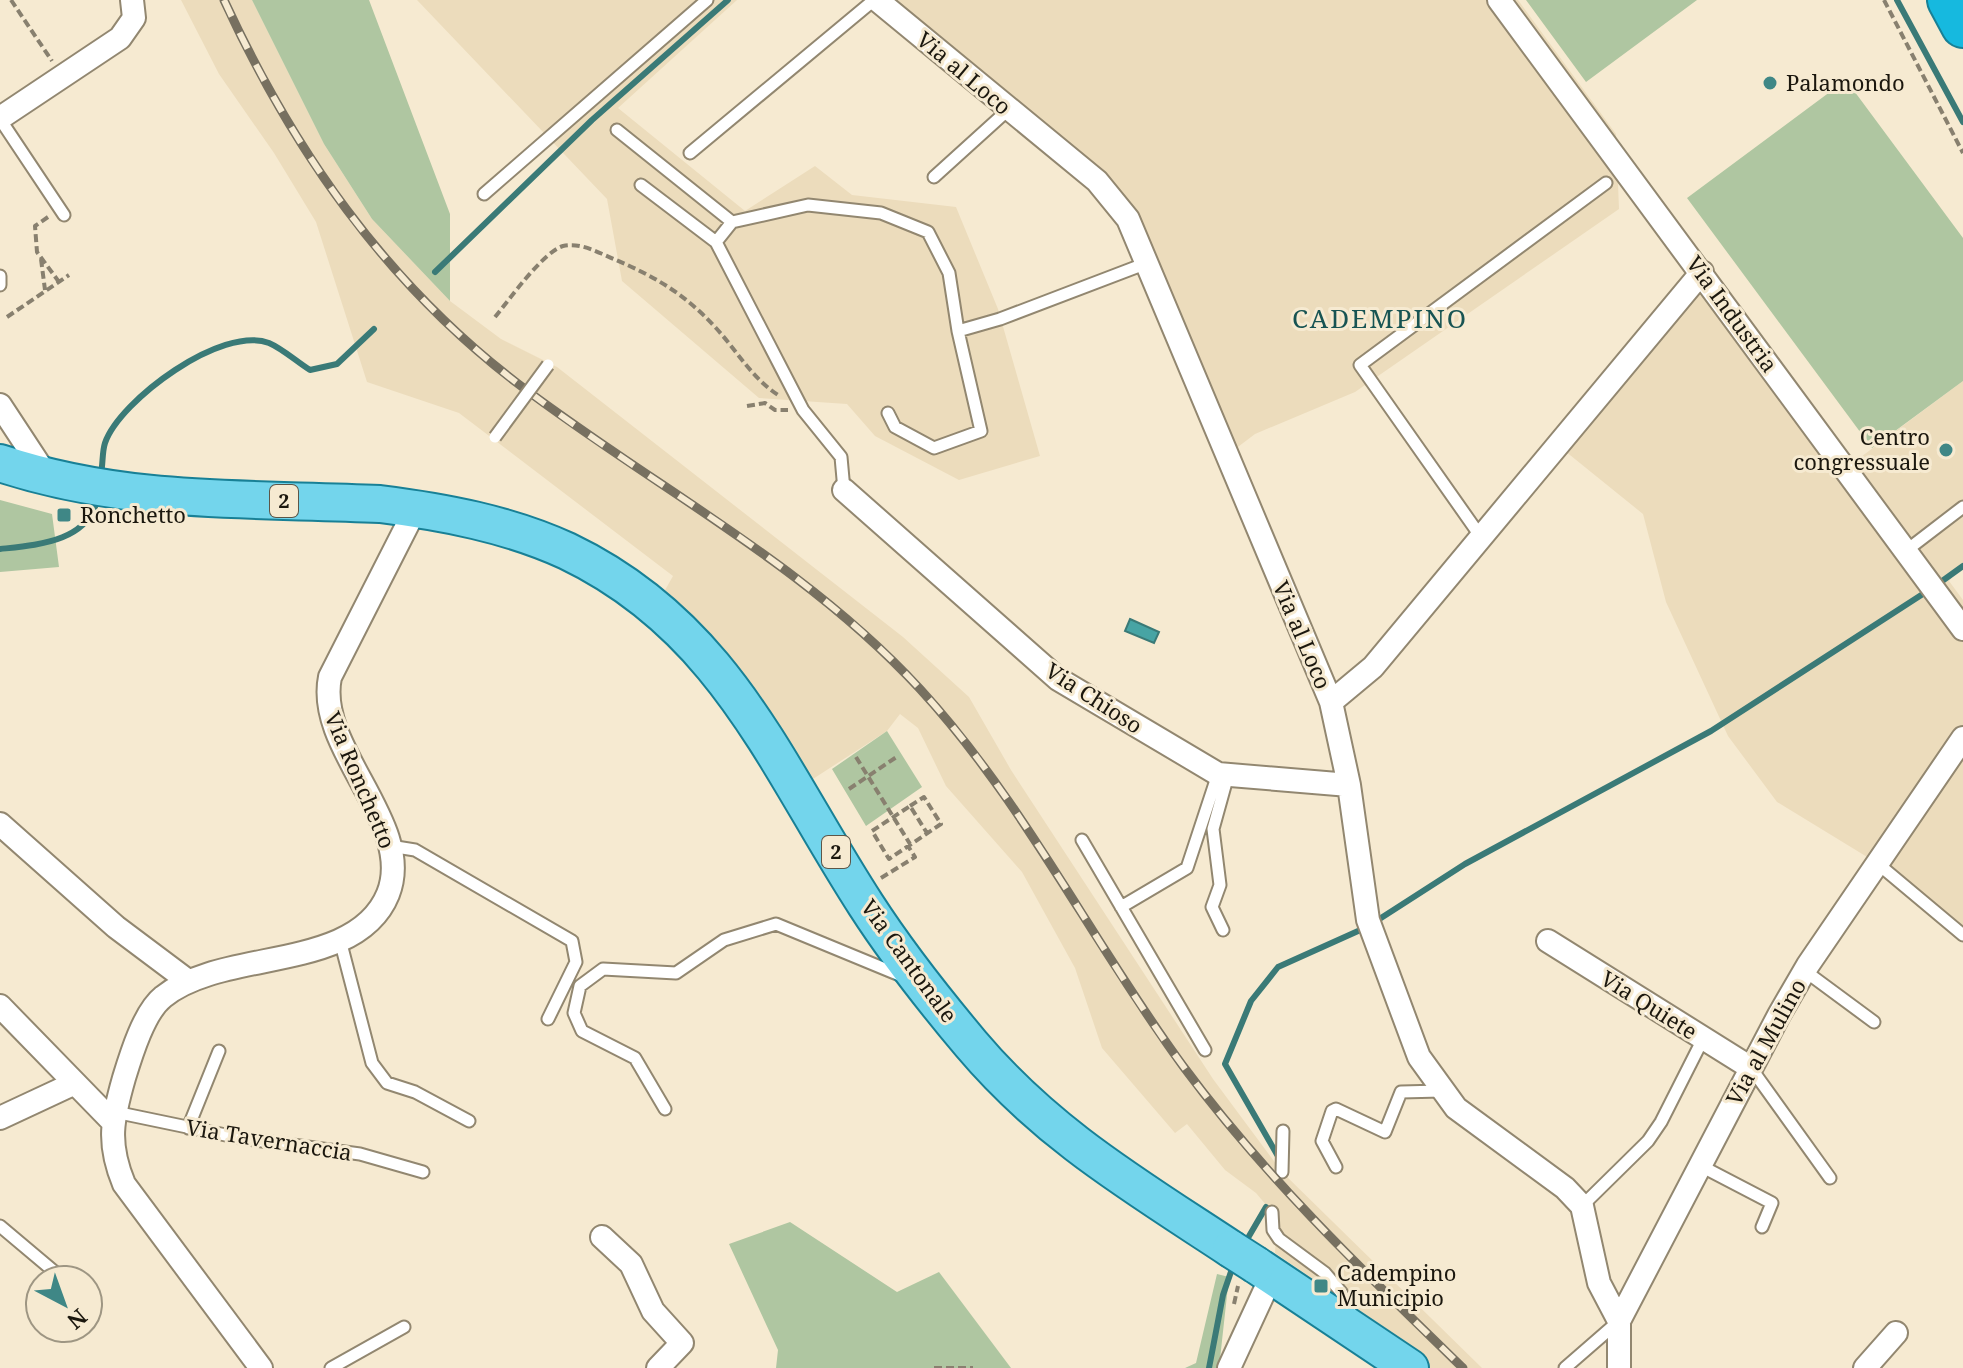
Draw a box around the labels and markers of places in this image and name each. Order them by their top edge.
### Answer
place label: Palamondo [1786,67,1905,97]
marker: Palamondo [1761,74,1779,92]
place label: Centro congressuale [1794,421,1930,476]
marker: Centro congressuale [1937,441,1955,459]
place label: Ronchetto [80,499,186,529]
marker: Ronchetto [55,506,73,524]
place label: Cadempino Municipio [1337,1257,1456,1312]
marker: Cadempino Municipio [1312,1277,1330,1295]

